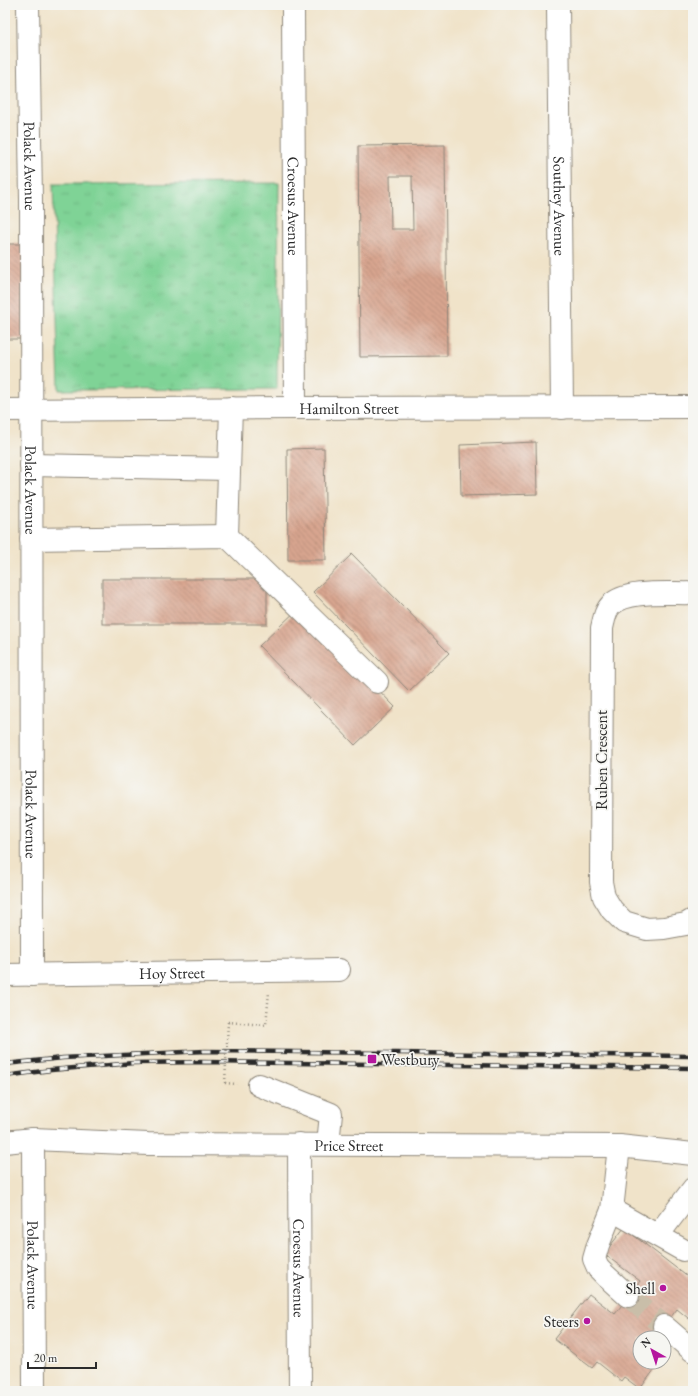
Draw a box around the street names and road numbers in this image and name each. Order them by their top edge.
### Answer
street label: Polack Avenue [19,121,42,211]
street label: Southey Avenue [549,156,571,256]
street label: Croesus Avenue [283,157,305,255]
street label: Hamilton Street [299,397,399,418]
street label: Polack Avenue [21,445,42,535]
street label: Ruben Crescent [591,710,612,810]
street label: Polack Avenue [21,769,42,859]
street label: Hoy Street [139,962,205,983]
street label: Price Street [314,1134,383,1155]
street label: Croesus Avenue [289,1219,310,1317]
street label: Polack Avenue [23,1220,44,1310]

